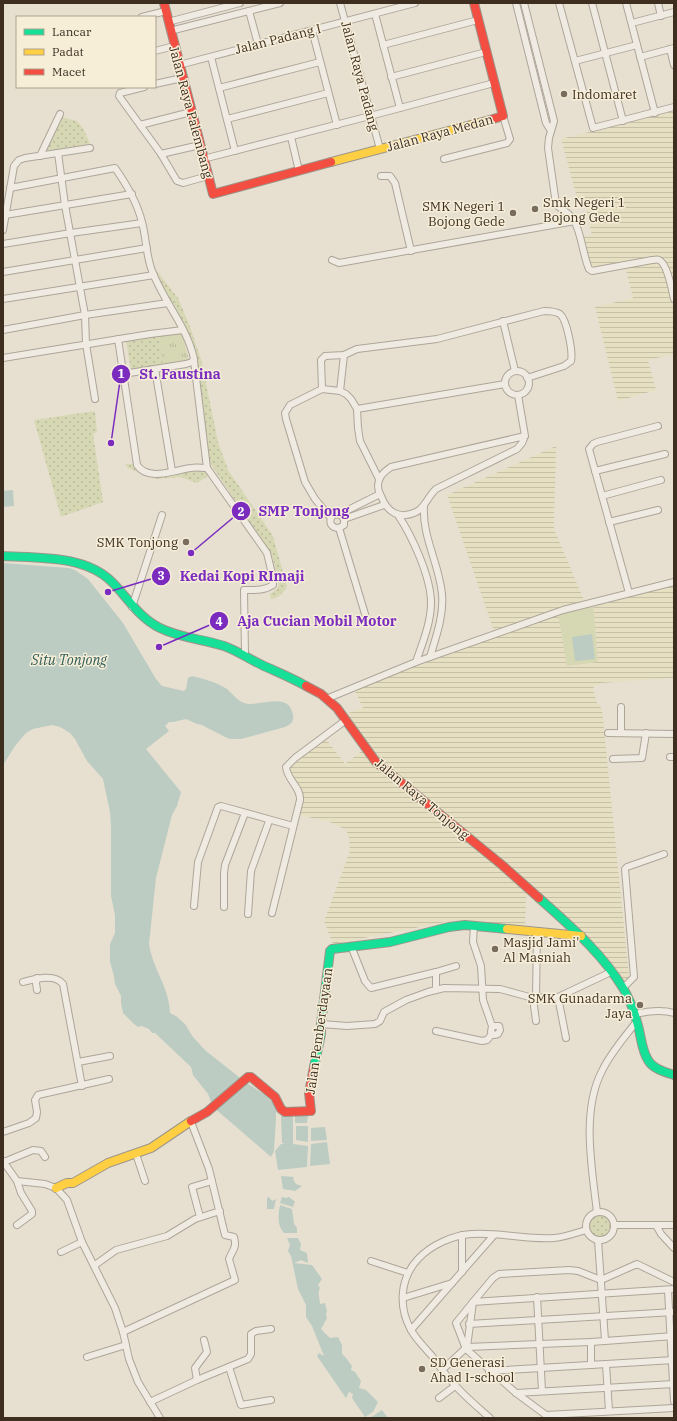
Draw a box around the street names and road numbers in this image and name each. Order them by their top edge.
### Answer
street label: Jalan Raya Padang [337,19,383,133]
street label: Jalan Padang I [233,20,323,58]
street label: Jalan Raya Palembang [165,44,217,180]
street label: Jalan Raya Medan [385,111,495,155]
street label: Jalan Raya Tonjong [371,755,473,843]
street label: Jalan Pemberdayaan [302,967,336,1095]

